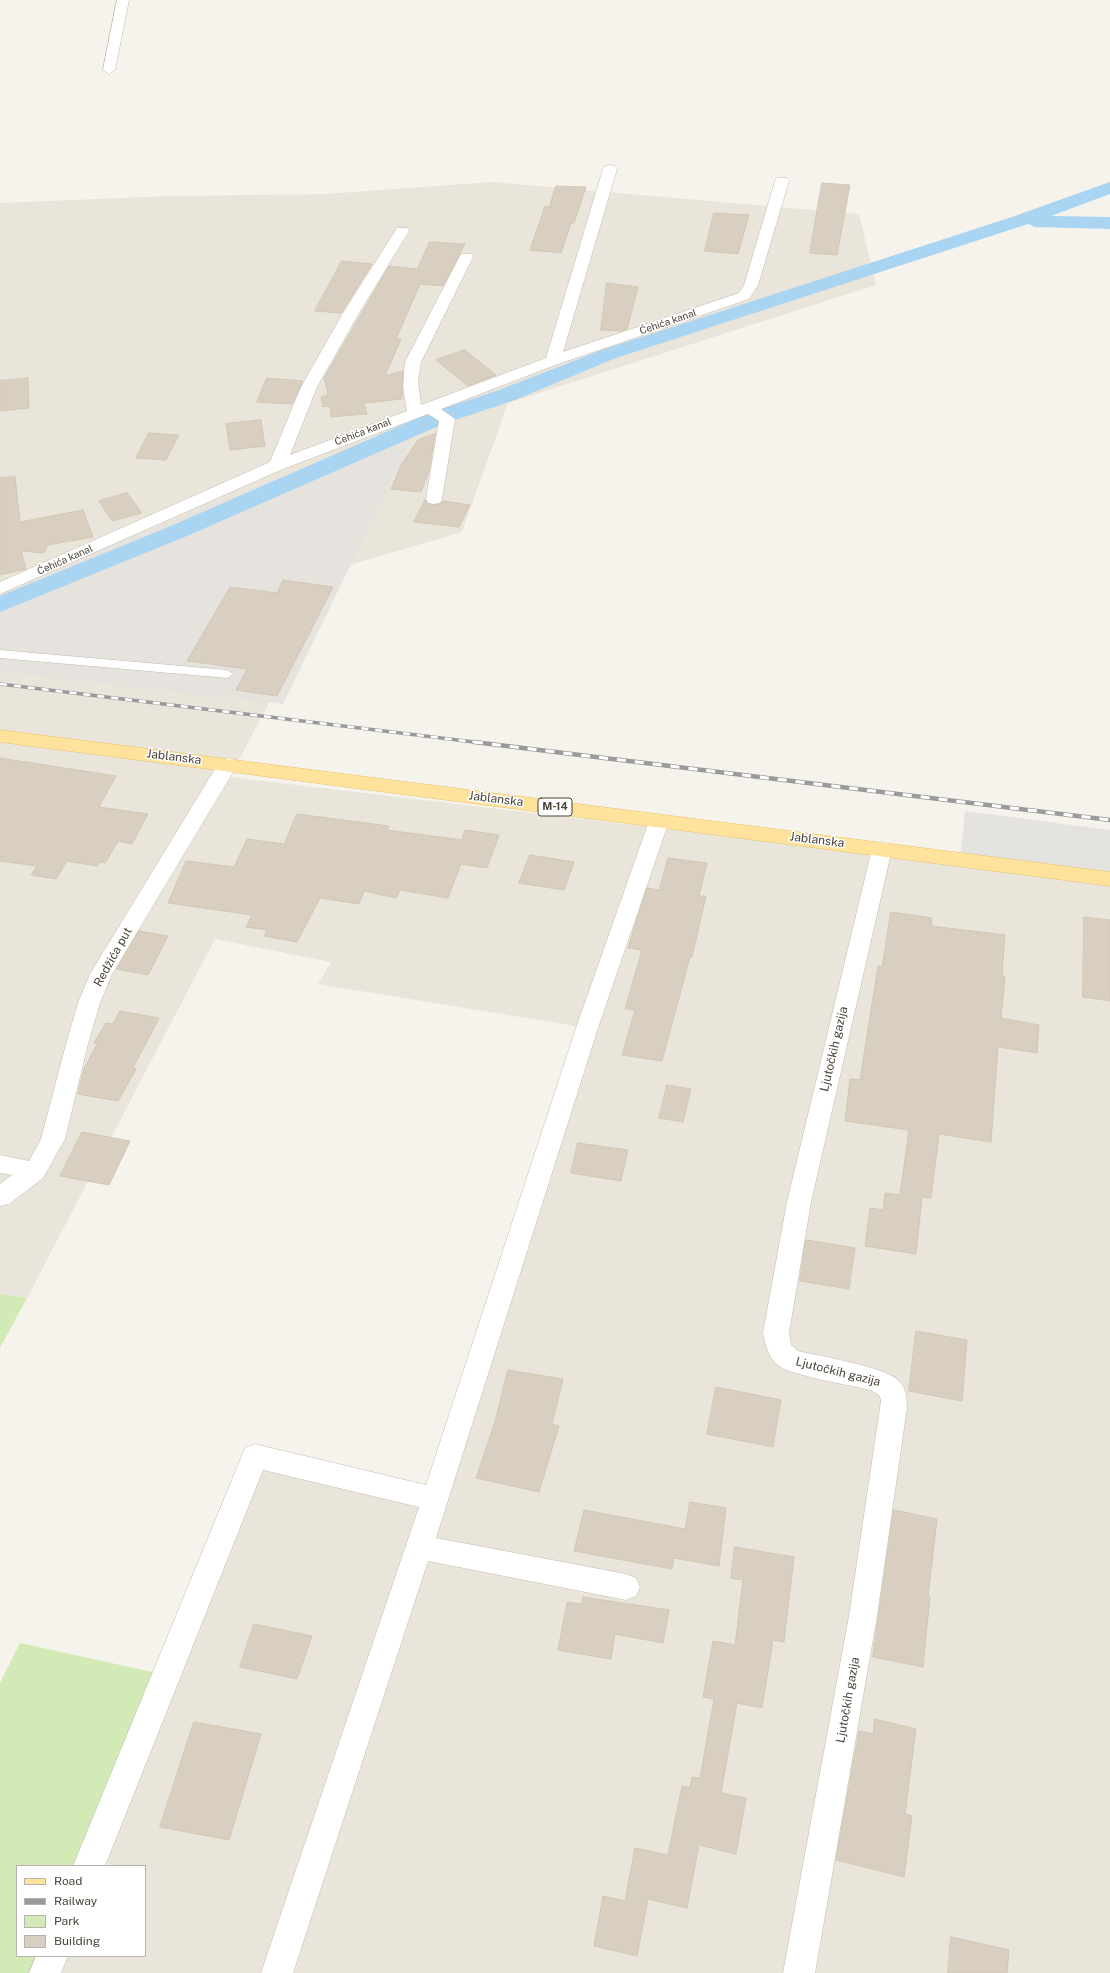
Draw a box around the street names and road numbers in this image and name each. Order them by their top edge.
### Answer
street label: Ćehića kanal [638,307,698,337]
street label: Ćehića kanal [333,416,393,448]
street label: Ćehića kanal [35,542,95,578]
street label: Jablanska [146,747,202,767]
street label: Jablanska [468,789,524,809]
road number: M-14 [538,798,572,816]
street label: Jablanska [789,830,845,850]
street label: Redžića put [91,925,135,989]
street label: Ljutočkih gazija [817,1005,851,1093]
street label: Ljutočkih gazija [794,1355,882,1389]
street label: Ljutočkih gazija [833,1656,863,1744]

